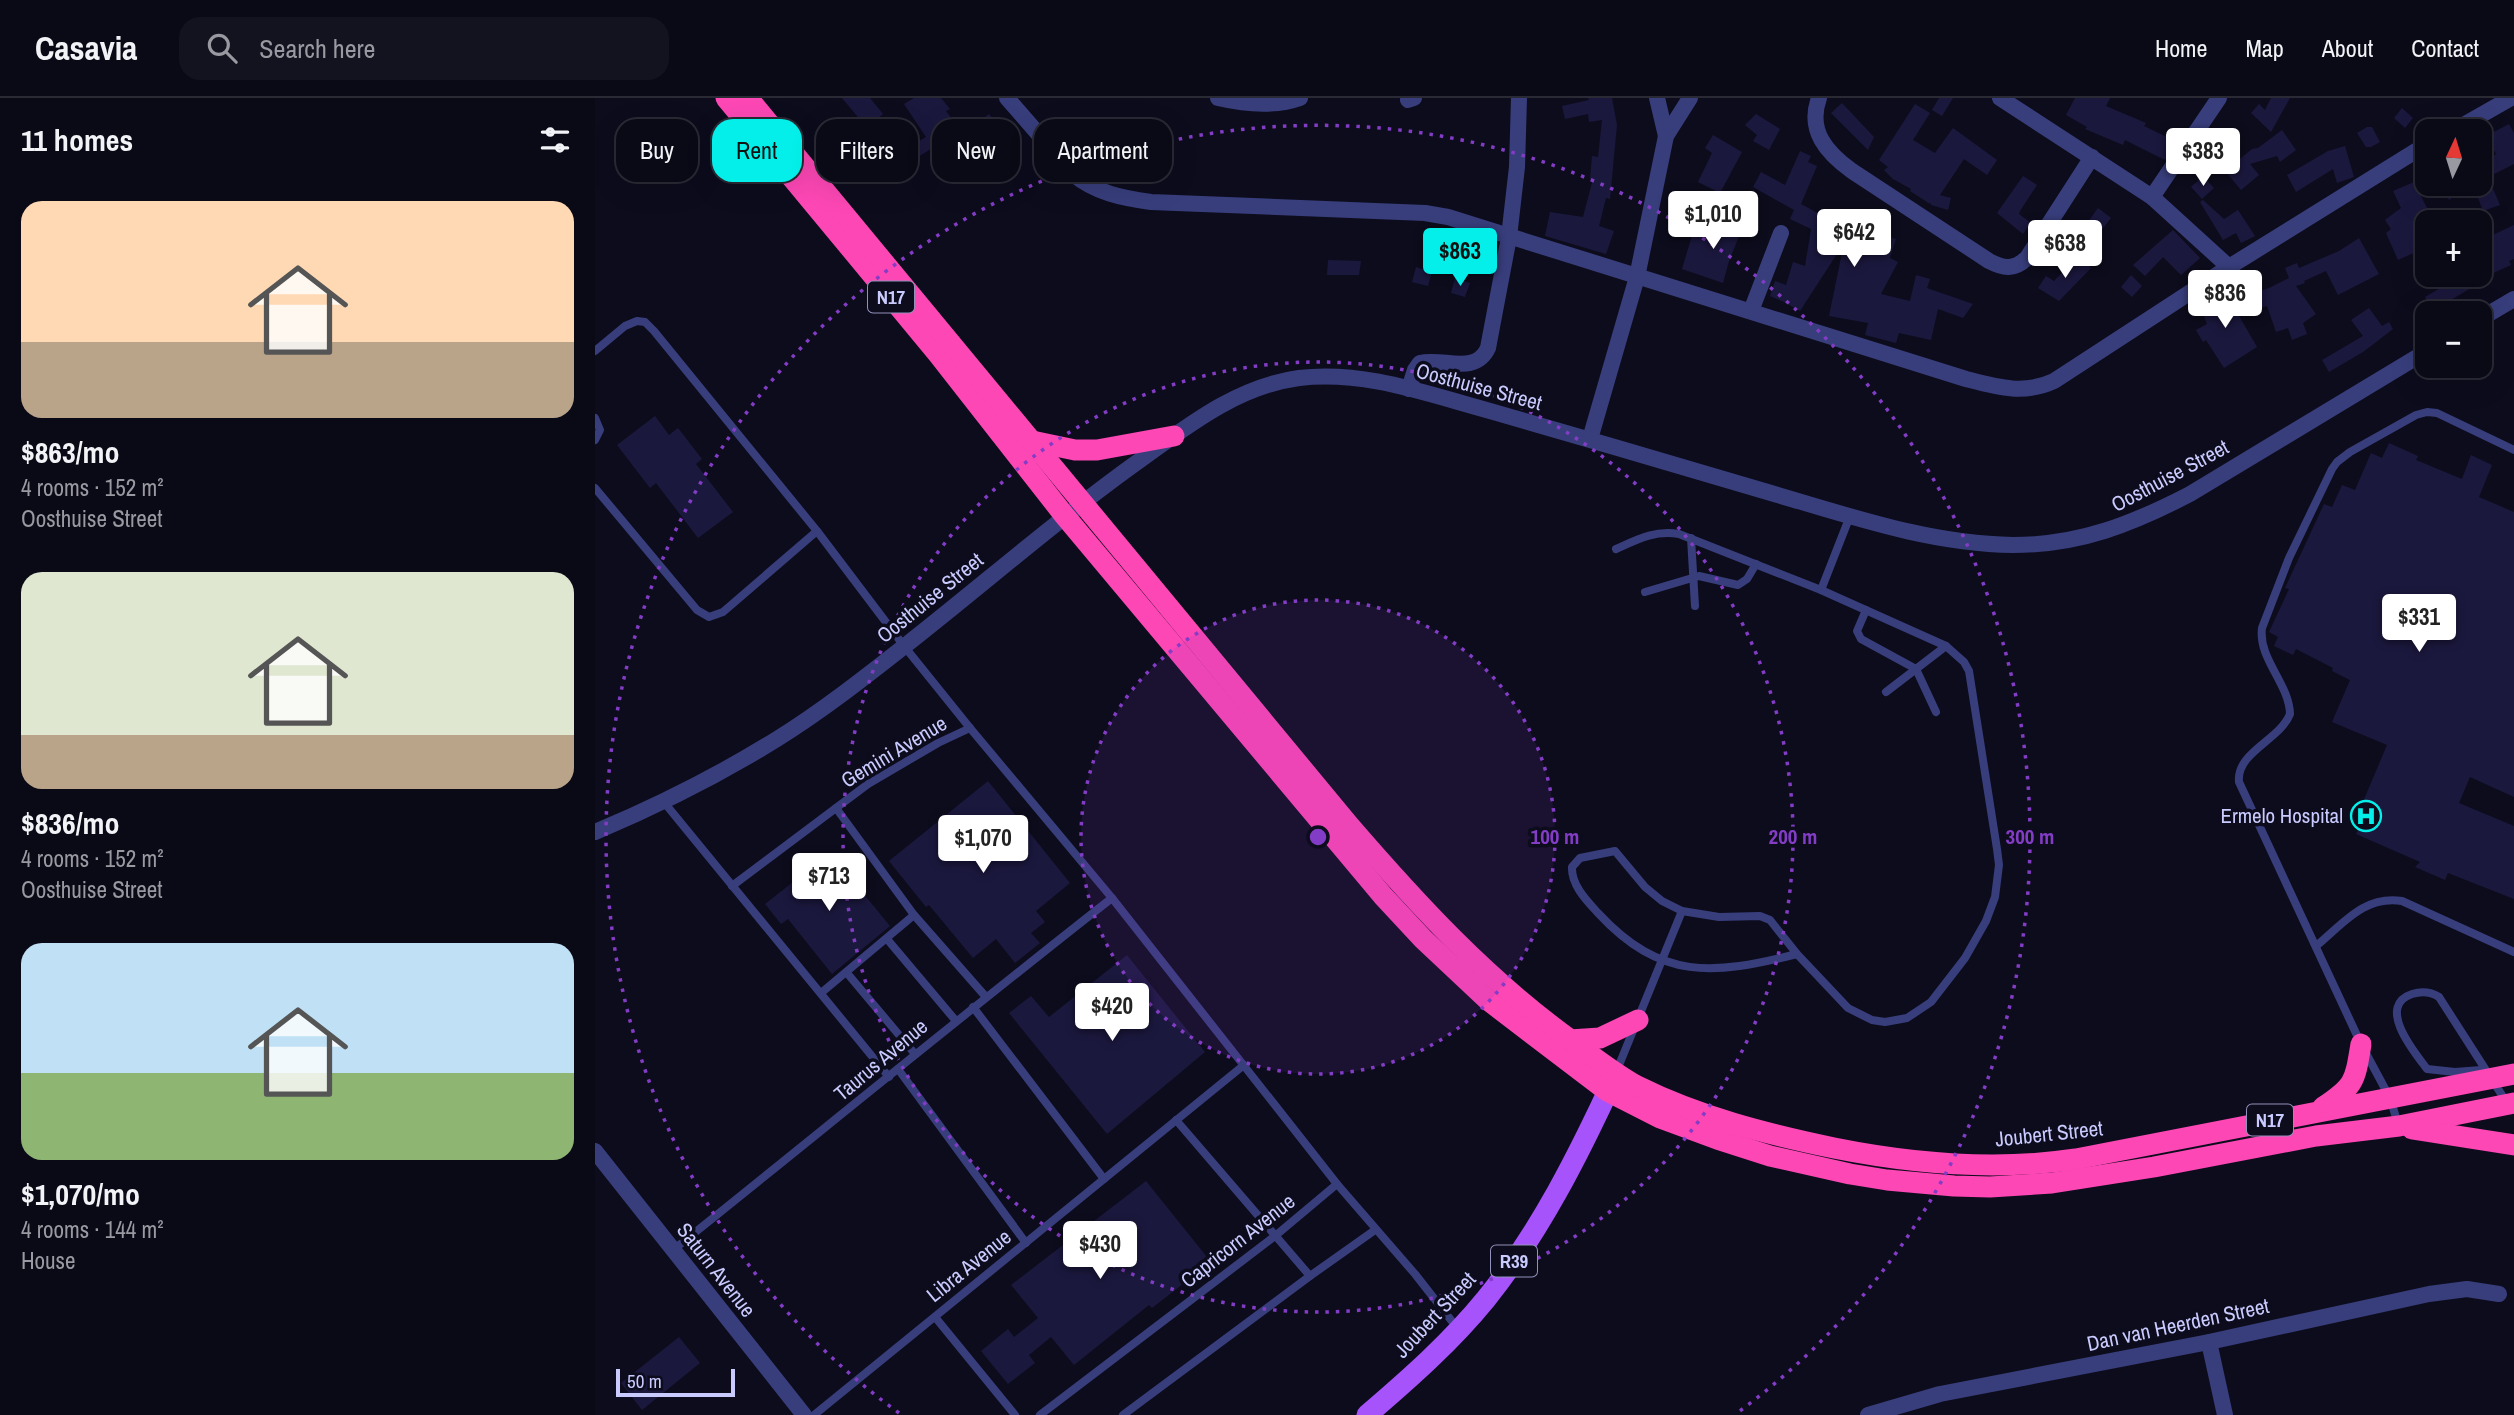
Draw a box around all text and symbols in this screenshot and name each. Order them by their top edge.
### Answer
search box [179,17,669,80]
text: Casavia [35,26,137,70]
icon: search [203,29,241,67]
text: Search here [259,31,375,66]
text: Home [2155,32,2207,64]
text: Map [2245,32,2284,64]
text: About [2322,32,2373,64]
text: Contact [2411,32,2479,64]
chip: Buy [616,119,698,182]
chip: Rent [712,119,802,182]
chip: Filters [816,119,918,182]
chip: New [932,119,1020,182]
chip: Apartment [1034,119,1172,182]
north arrow [2415,119,2492,196]
map controls [2415,119,2492,378]
text: 11 homes [21,120,133,160]
icon: filters [536,121,574,159]
pin: $383 [2162,129,2244,188]
text: $383 [2182,135,2224,166]
pin: $1,010 [1656,192,1770,251]
text: $1,010 [1684,198,1742,229]
pin: $642 [1813,209,1895,269]
button: + [2415,210,2492,287]
text: $642 [1833,216,1875,247]
pin: $638 [2024,220,2106,280]
text: $638 [2044,227,2086,258]
pin: $863 [1419,228,1501,288]
text: $863 [1439,235,1481,266]
icon: home [235,247,361,373]
pin: $836 [2184,271,2266,330]
text: $836 [2204,277,2246,308]
road number: N17 [868,281,914,312]
button: − [2415,301,2492,378]
street label: Oosthuise Street [1413,356,1546,417]
text: $863/mo [21,432,119,472]
street label: Oosthuise Street [2106,432,2234,519]
text: 4 rooms · 152 m² [21,472,164,503]
text: Oosthuise Street [21,503,163,534]
street label: Oosthuise Street [870,546,989,650]
pin: $331 [2378,594,2460,654]
text: $331 [2398,601,2440,632]
icon: home [235,618,361,744]
street label: Gemini Avenue [836,709,952,794]
hospital icon: Ermelo Hospital [2349,799,2383,833]
place label: Ermelo Hospital [2221,801,2343,830]
text: $836/mo [21,803,119,843]
pin: $1,070 [926,816,1040,875]
text: $1,070 [954,822,1012,853]
text: 100 m [1531,822,1579,851]
text: 200 m [1769,822,1817,851]
text: 300 m [2006,822,2054,851]
centre of rings [1306,825,1330,849]
text: 4 rooms · 152 m² [21,843,164,874]
pin: $713 [788,854,870,913]
text: $713 [808,860,850,891]
text: Oosthuise Street [21,874,163,905]
pin: $420 [1071,984,1153,1043]
icon: home [235,989,361,1115]
text: $420 [1091,990,1133,1021]
street label: Taurus Avenue [828,1012,934,1107]
road number: N17 [2247,1104,2293,1136]
street label: Joubert Street [1994,1113,2104,1154]
text: $1,070/mo [21,1174,140,1214]
street label: Capricorn Avenue [1175,1187,1301,1294]
text: 4 rooms · 144 m² [21,1214,164,1245]
street label: Saturn Avenue [670,1216,763,1323]
street label: Libra Avenue [920,1222,1017,1309]
pin: $430 [1059,1222,1141,1281]
text: $430 [1079,1228,1121,1259]
text: House [21,1245,76,1276]
road number: R39 [1491,1246,1537,1276]
street label: Joubert Street [1387,1265,1482,1364]
street label: Dan van Heerden Street [2084,1291,2272,1358]
scale bar [616,1366,735,1398]
text: 50 m [627,1368,662,1394]

